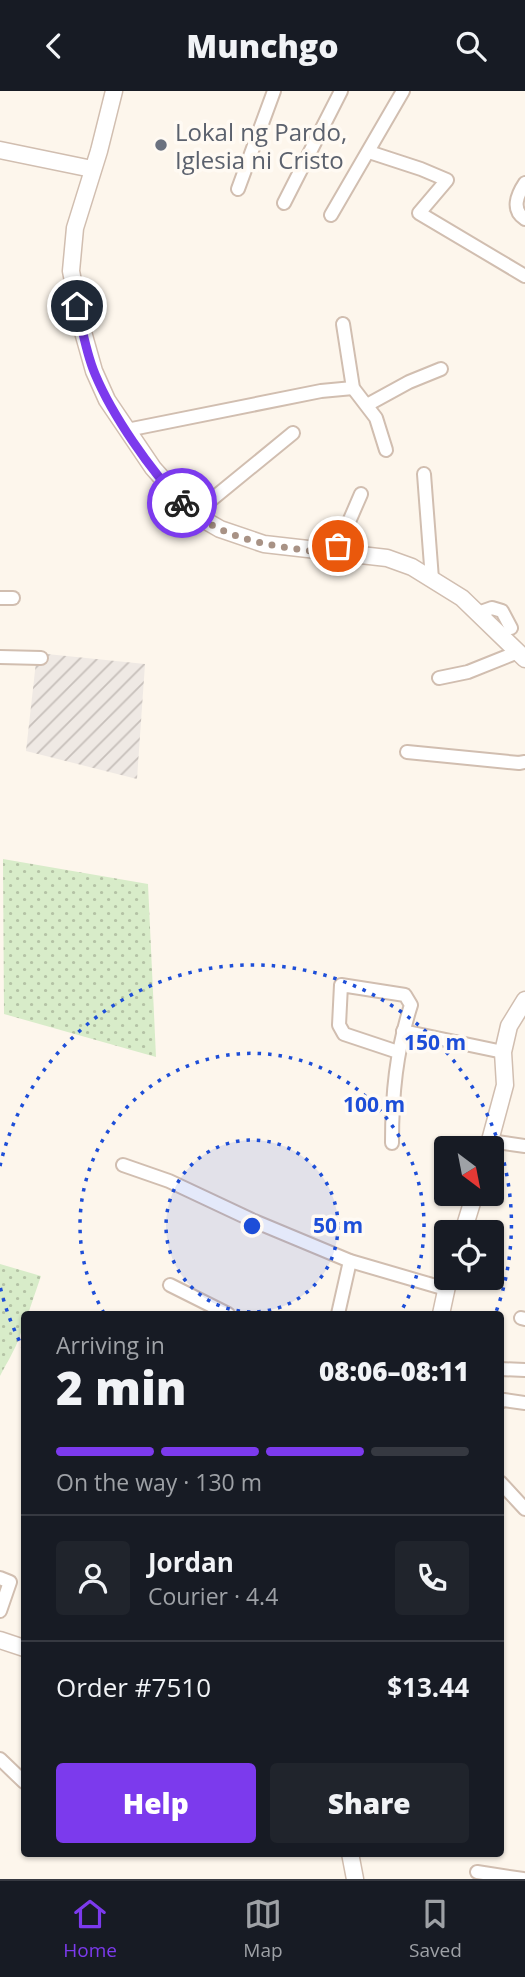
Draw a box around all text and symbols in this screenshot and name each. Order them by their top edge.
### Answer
text: Munchgo [186,24,339,67]
icon: back [35,27,73,65]
icon: search [452,27,490,65]
place label: Lokal ng Pardo, Iglesia ni Cristo [175,115,347,176]
marker: Lokal ng Pardo, Iglesia ni Cristo [153,137,169,153]
pin [47,276,107,336]
icon: home [58,287,96,325]
courier [147,468,217,538]
icon: bike [163,484,201,522]
pin [308,516,368,576]
icon: bag [319,527,357,565]
text: 150 m [404,1028,466,1056]
text: 100 m [343,1090,405,1118]
north arrow [434,1136,504,1206]
map controls [434,1136,504,1290]
text: 50 m [313,1211,363,1239]
centre of rings [240,1214,264,1238]
button: locate [434,1220,504,1290]
text: Arriving in [56,1329,165,1361]
text: 08:06–08:11 [319,1353,469,1389]
text: 2 min [56,1356,187,1418]
text: On the way · 130 m [56,1466,262,1498]
button: person [56,1541,130,1615]
button: phone [395,1541,469,1615]
text: Jordan [148,1544,234,1580]
text: Courier · 4.4 [148,1580,278,1612]
text: Order #7510 [56,1669,211,1705]
text: $13.44 [387,1669,469,1705]
button: Help [56,1763,256,1843]
button: Share [270,1763,469,1843]
tab: Home [63,1895,117,1963]
tab: Map [243,1895,283,1963]
tab: Saved [409,1895,462,1963]

